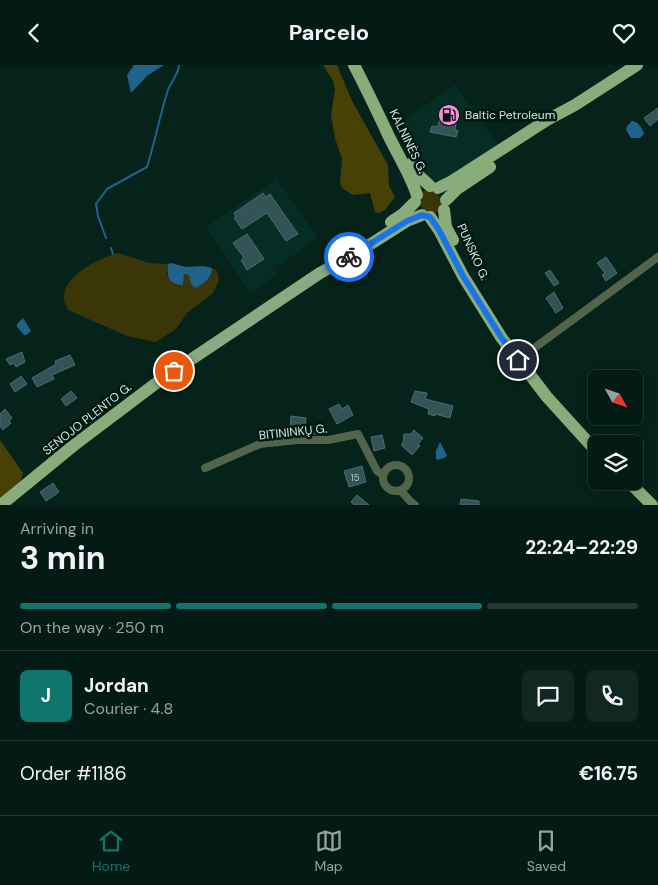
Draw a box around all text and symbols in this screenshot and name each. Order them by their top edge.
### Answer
text: Parcelo [289,18,369,47]
icon: back [20,19,48,47]
icon: heart [610,19,638,47]
fuel station icon: Baltic Petroleum [437,103,461,127]
street label: KALNINĖS G. [386,106,430,176]
place label: Baltic Petroleum [465,107,555,123]
street label: PUNSKO G. [453,221,493,283]
courier [324,232,374,282]
icon: bike [335,243,363,271]
pin [497,339,539,381]
icon: home [504,346,532,374]
pin [153,350,195,392]
icon: bag [160,357,188,385]
north arrow [588,370,642,425]
map controls [588,370,643,490]
street label: SENOJO PLENTO G. [39,379,135,459]
street label: BITININKŲ G. [258,420,328,444]
button: layers [588,435,643,490]
house number: 15 [350,471,360,484]
text: Arriving in [20,518,94,539]
text: 22:24–22:29 [525,535,638,560]
text: 3 min [20,537,105,579]
text: On the way · 250 m [20,617,164,638]
button: chat [522,670,574,722]
button: phone [586,670,638,722]
text: Jordan [84,673,149,698]
text: J [41,683,51,708]
text: Courier · 4.8 [84,698,173,719]
text: Order #1186 [20,761,127,786]
text: €16.75 [579,761,638,786]
tab: Home [92,827,130,875]
tab: Map [314,827,343,875]
tab: Saved [527,827,566,875]

